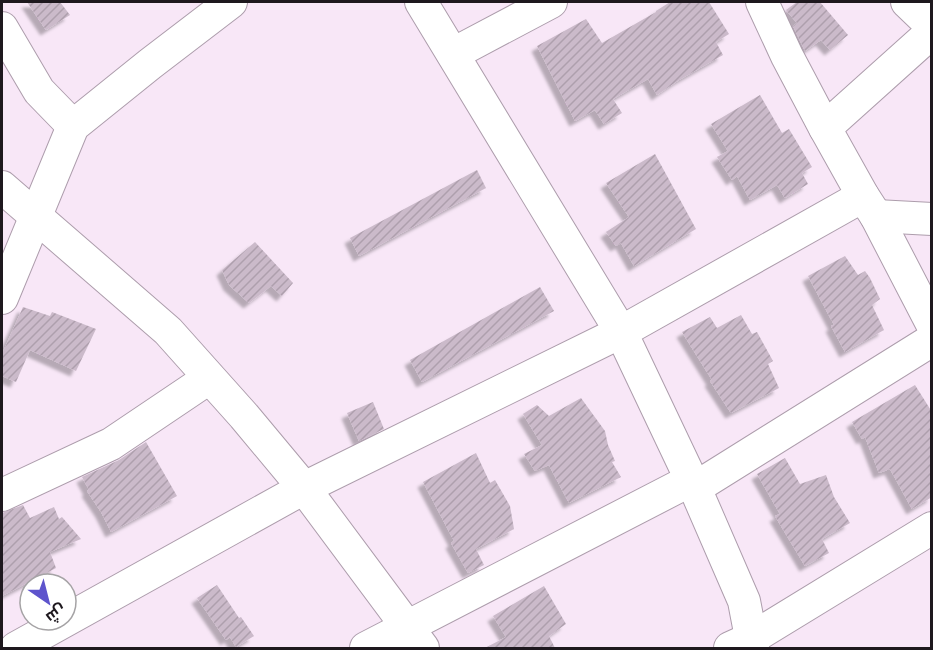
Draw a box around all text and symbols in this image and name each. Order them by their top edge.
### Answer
north arrow [18,572,78,632]
text: ش [42,600,70,628]

